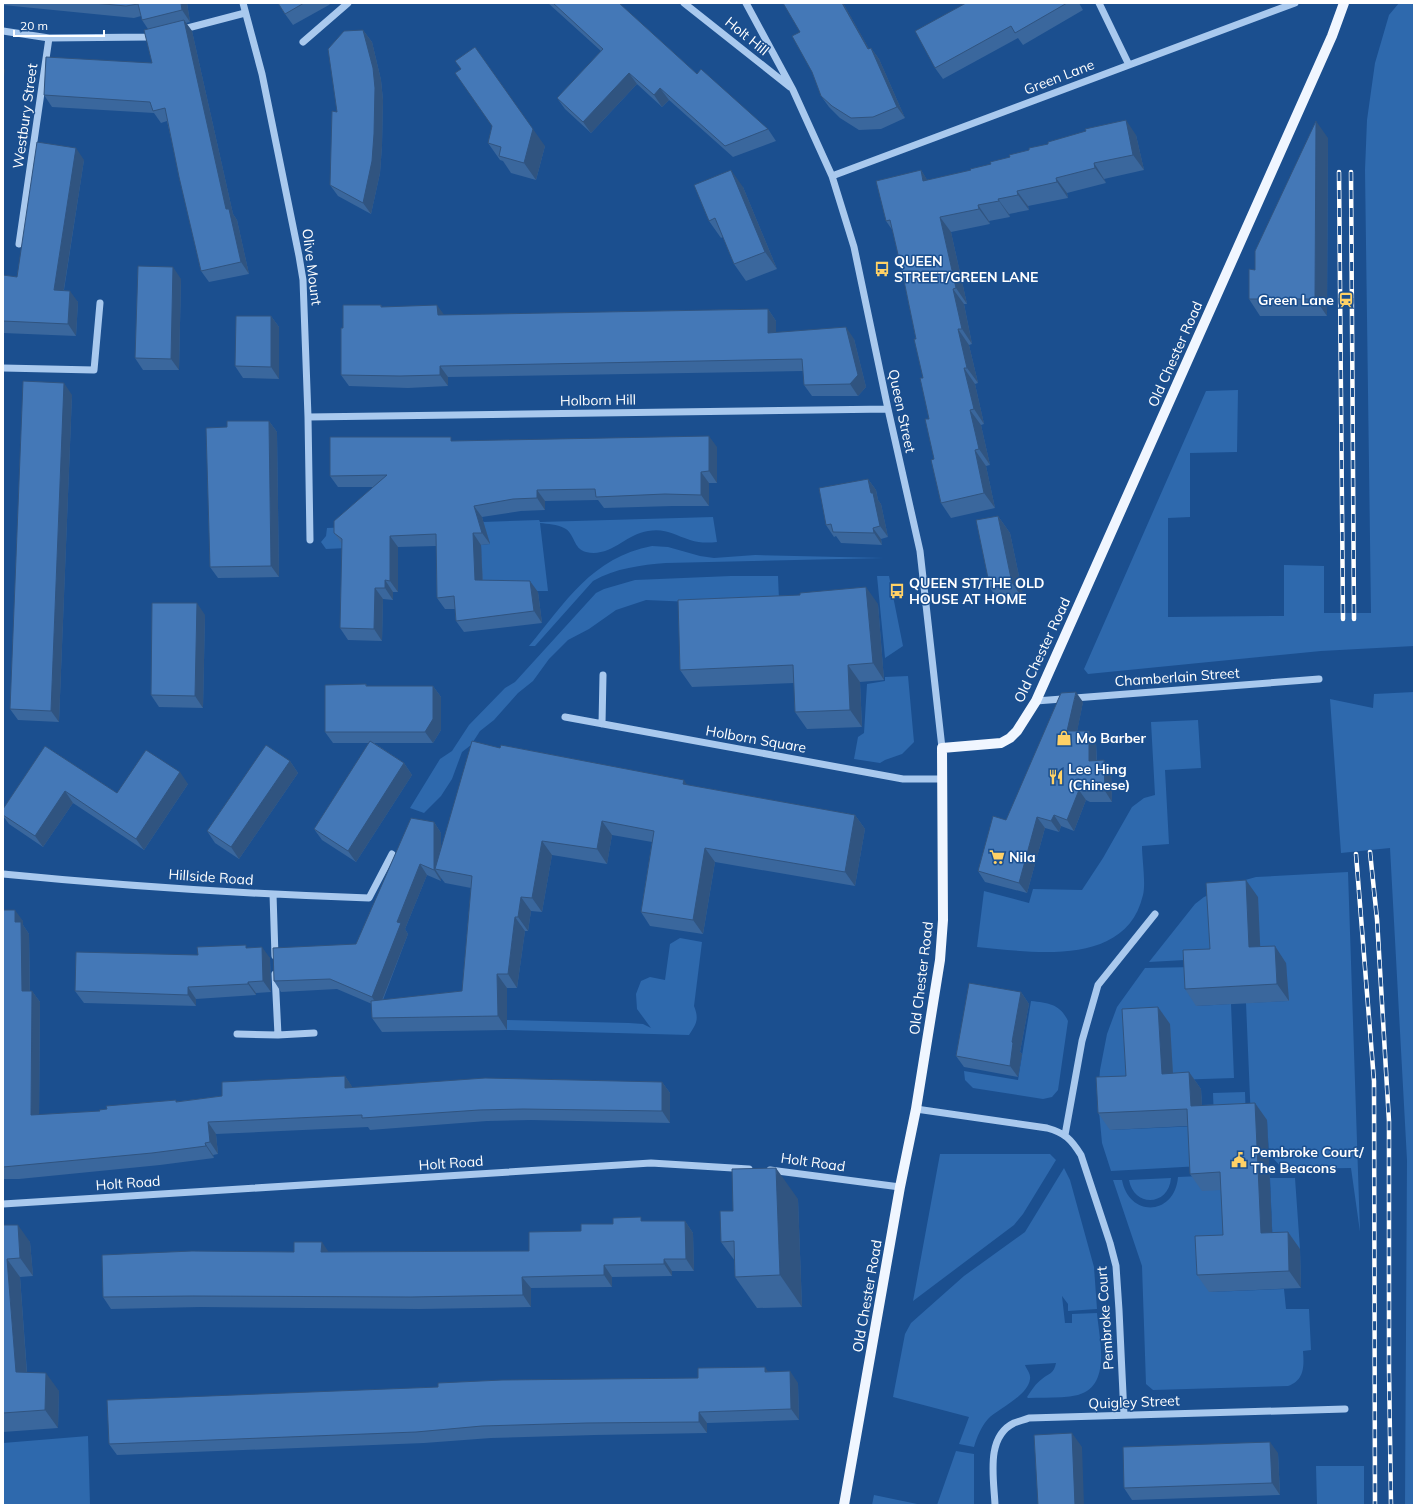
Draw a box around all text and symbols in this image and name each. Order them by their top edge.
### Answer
scale bar [14,12,104,38]
street label: Holt Hill [721,13,773,59]
text: 20 m [20,18,48,33]
street label: Green Lane [1021,55,1097,99]
street label: Westbury Street [9,62,41,170]
street label: Olive Mount [298,228,326,307]
place label: QUEEN STREET/GREEN LANE [894,252,1038,286]
bus stop icon: QUEEN STREET/GREEN LANE [873,260,891,278]
place label: Green Lane [1258,291,1334,309]
station icon: Green Lane [1337,291,1355,309]
street label: Old Chester Road [1144,298,1206,410]
street label: Queen Street [884,368,920,454]
street label: Holborn Hill [560,390,636,410]
place label: QUEEN ST/THE OLD HOUSE AT HOME [909,574,1044,608]
bus stop icon: QUEEN ST/THE OLD HOUSE AT HOME [888,582,906,600]
street label: Old Chester Road [1010,595,1074,705]
street label: Chamberlain Street [1114,664,1240,690]
street label: Holborn Square [704,721,808,757]
shop icon: Mo Barber [1055,729,1073,747]
place label: Mo Barber [1076,729,1146,747]
place label: Lee Hing (Chinese) [1068,760,1130,794]
restaurant icon: Lee Hing (Chinese) [1047,768,1065,786]
supermarket icon: Nila [988,848,1006,866]
place label: Nila [1009,848,1036,866]
street label: Hillside Road [168,865,254,889]
street label: Old Chester Road [905,920,937,1036]
place label: Pembroke Court/ The Beacons [1251,1143,1364,1177]
street label: Holt Road [780,1149,846,1175]
public building icon: Pembroke Court/ The Beacons [1230,1151,1248,1169]
street label: Holt Road [418,1152,484,1174]
street label: Holt Road [95,1172,161,1194]
street label: Old Chester Road [848,1238,886,1354]
street label: Pembroke Court [1092,1265,1118,1370]
street label: Quigley Street [1088,1391,1180,1413]

